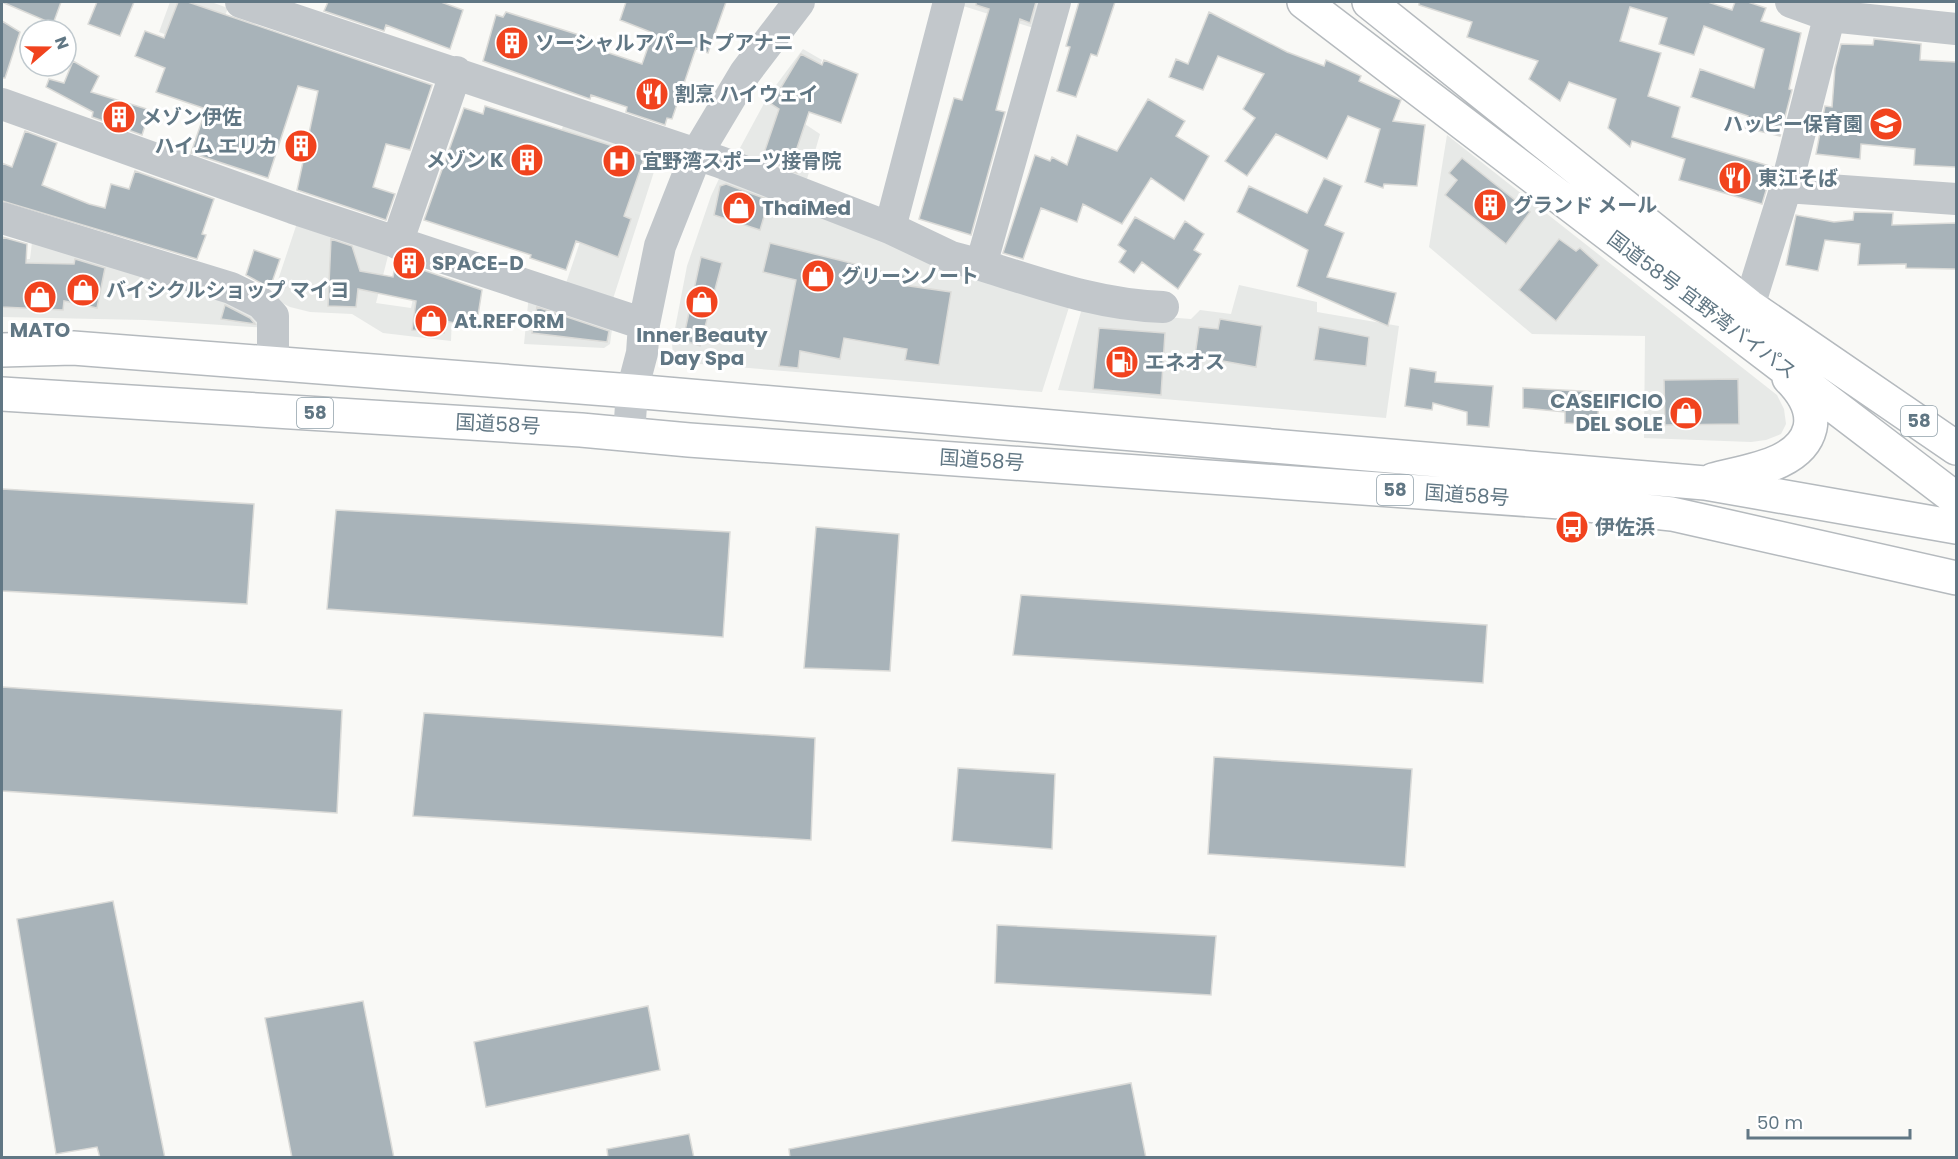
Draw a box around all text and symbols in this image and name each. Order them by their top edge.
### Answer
north arrow [18,18,78,78]
building icon: ソーシャルアパートプアナニ [494,25,530,61]
place label: ソーシャルアパートプアナニ [535,29,794,57]
text: N [49,33,74,53]
restaurant icon: 割烹 ハイウェイ [634,76,670,112]
place label: 割烹 ハイウェイ [675,80,819,108]
building icon: メゾン伊佐 [101,99,137,135]
place label: メゾン伊佐 [142,103,242,131]
school or university icon: ハッピー保育園 [1868,106,1904,142]
place label: ハッピー保育園 [1723,110,1863,138]
building icon: ハイム エリカ [283,128,319,164]
place label: ハイム エリカ [155,132,278,160]
building icon: メゾン K [509,142,545,178]
hospital icon: 宜野湾スポーツ接骨院 [601,143,637,179]
place label: メゾン K [426,146,504,174]
place label: 宜野湾スポーツ接骨院 [642,147,842,175]
restaurant icon: 東江そば [1717,160,1753,196]
place label: 東江そば [1758,164,1838,192]
building icon: グランド メール [1472,187,1508,223]
shop icon: ThaiMed [721,190,757,226]
place label: グランド メール [1513,191,1657,219]
place label: ThaiMed [762,194,851,222]
street label: 国道58号 宜野湾バイパス [1602,225,1802,385]
building icon: SPACE-D [391,245,427,281]
place label: SPACE-D [432,249,524,277]
shop icon: グリーンノート [800,258,836,294]
place label: グリーンノート [841,262,979,290]
shop icon: バイシクルショップ マイヨ [65,272,101,308]
place label: バイシクルショップ マイヨ [106,276,350,304]
shop icon: MATO [22,279,58,315]
shop icon: Inner Beauty Day Spa [684,284,720,320]
shop icon: At.REFORM [413,303,449,339]
place label: At.REFORM [454,307,564,335]
place label: MATO [10,316,71,344]
place label: Inner Beauty Day Spa [636,321,768,372]
fuel station icon: エネオス [1104,344,1140,380]
place label: エネオス [1145,348,1225,376]
place label: CASEIFICIO DEL SOLE [1550,387,1663,438]
shop icon: CASEIFICIO DEL SOLE [1668,395,1704,431]
road number: 58 [297,398,333,428]
road number: 58 [1901,406,1937,436]
street label: 国道58号 [455,408,541,440]
street label: 国道58号 [939,443,1025,477]
road number: 58 [1377,475,1413,505]
street label: 国道58号 [1424,478,1510,512]
bus stop icon: 伊佐浜 [1554,509,1590,545]
place label: 伊佐浜 [1595,513,1655,541]
scale bar [1748,1102,1910,1140]
text: 50 m [1757,1110,1803,1135]

